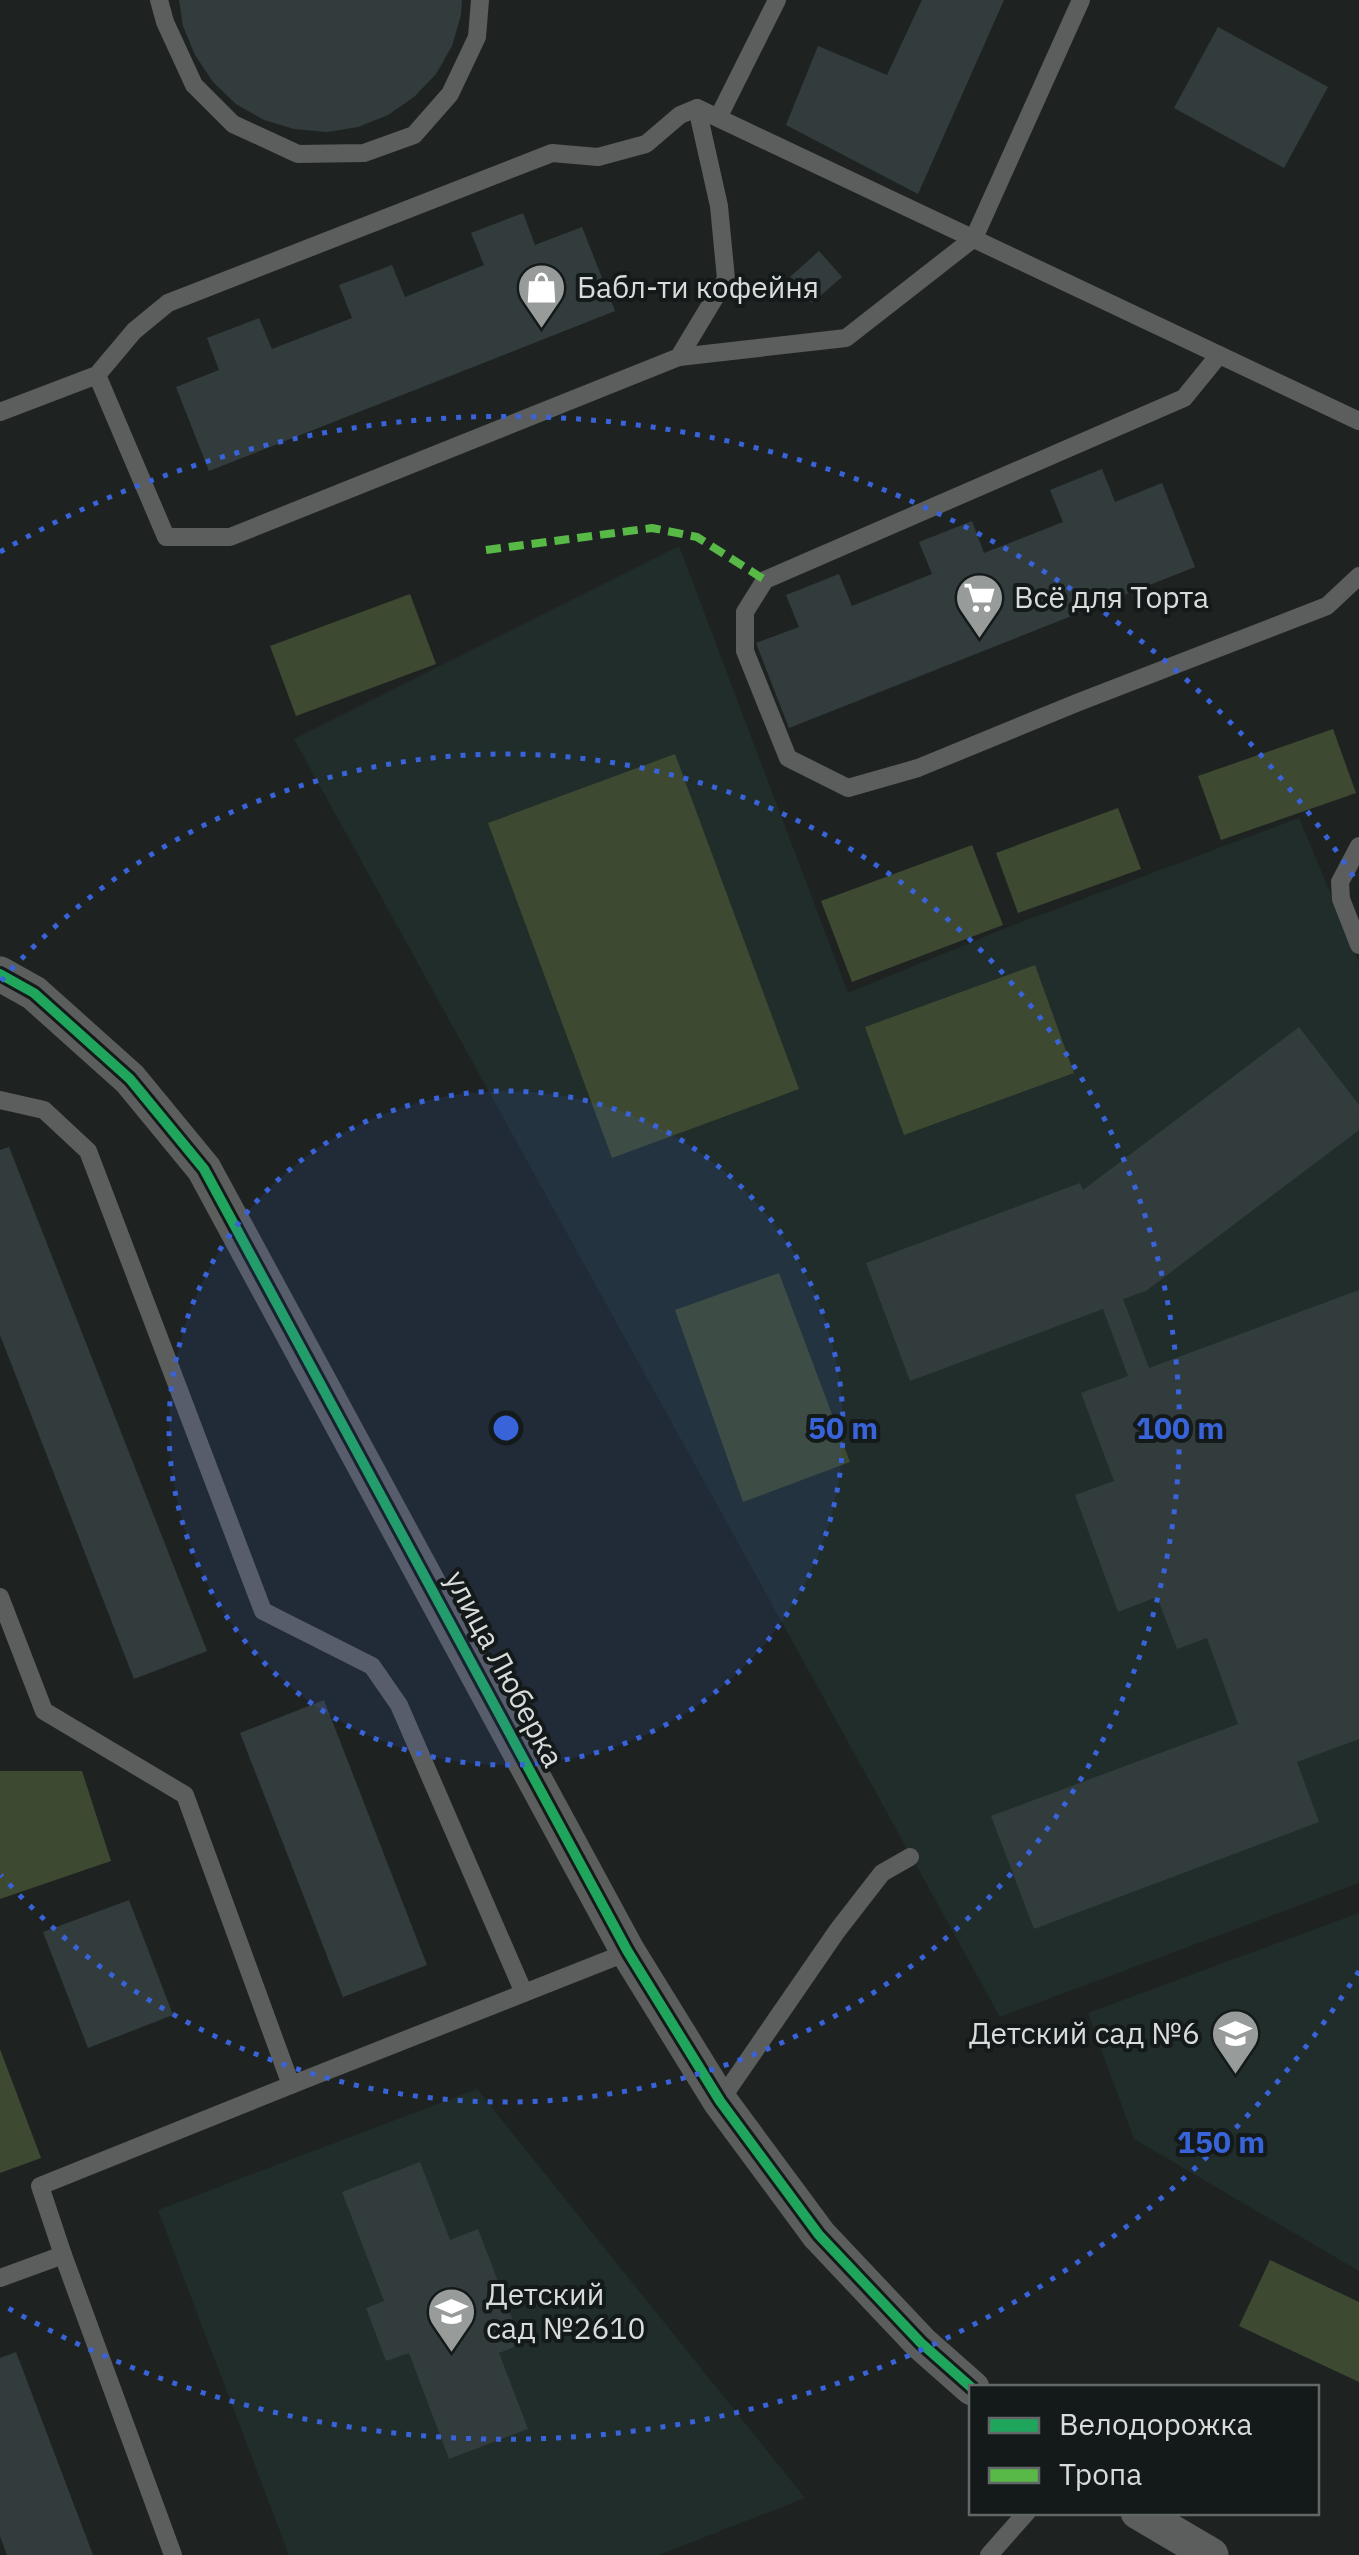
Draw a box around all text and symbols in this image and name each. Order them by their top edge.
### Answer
shop icon: Бабл-ти кофейня [516,262,568,330]
place label: Бабл-ти кофейня [577,267,819,306]
supermarket icon: Всё для Торта [953,572,1005,640]
place label: Всё для Торта [1014,577,1209,616]
text: 50 m [808,1408,878,1447]
text: 100 m [1136,1408,1224,1447]
centre of rings [488,1410,524,1446]
street label: улица Люберка [437,1563,574,1773]
school or university icon: Детский сад №6 [1209,2008,1261,2076]
place label: Детский сад №6 [969,2013,1200,2052]
text: 150 m [1177,2122,1265,2161]
place label: Детский сад №2610 [486,2274,646,2347]
school or university icon: Детский сад №2610 [425,2286,477,2354]
legend [969,2385,1319,2515]
text: Велодорожка [1059,2404,1253,2443]
text: Тропа [1059,2454,1142,2493]

